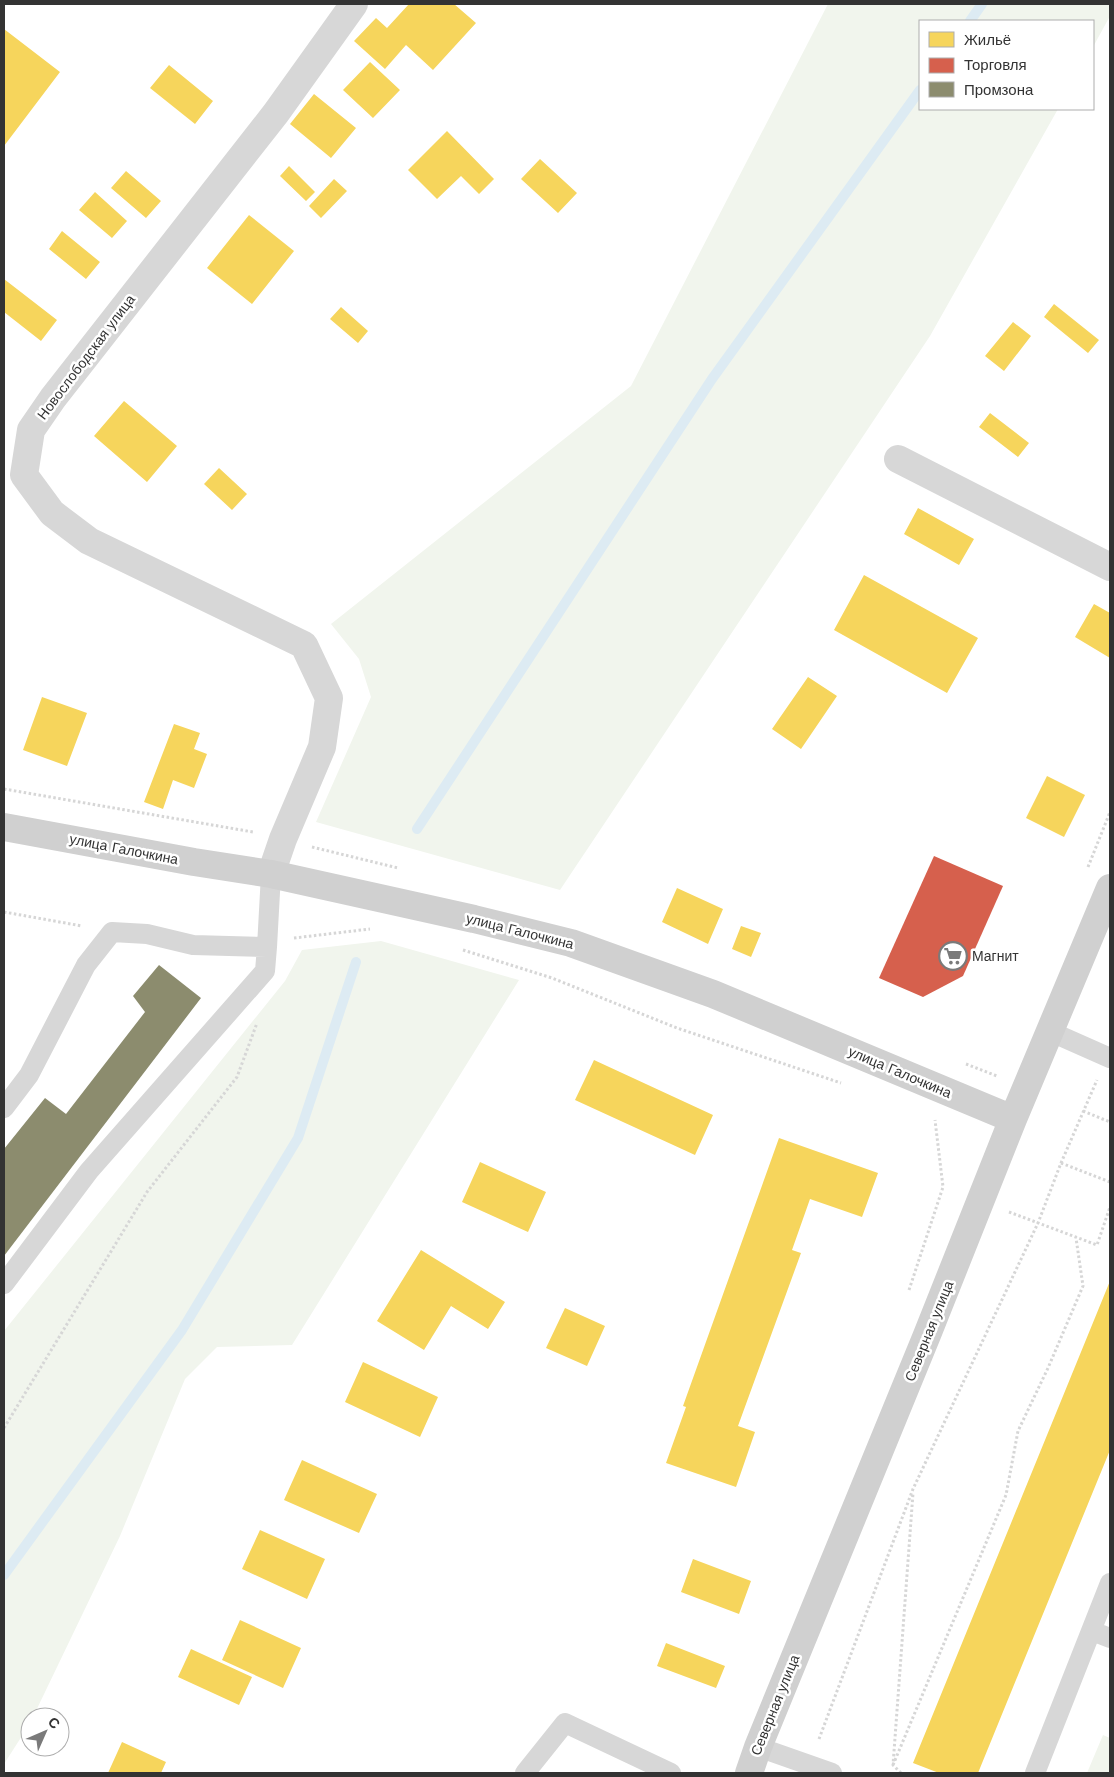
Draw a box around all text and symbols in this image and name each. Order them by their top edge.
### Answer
legend [919,20,1094,110]
text: Жильё [964,31,1011,49]
text: Торговля [964,56,1027,74]
text: Промзона [964,81,1034,99]
street label: Новослободская улица [34,291,138,422]
street label: улица Галочкина [68,831,180,867]
street label: улица Галочкина [465,910,576,952]
supermarket icon: Магнит [938,941,968,971]
place label: Магнит [972,948,1019,964]
street label: улица Галочкина [846,1043,954,1101]
street label: Северная улица [902,1278,957,1384]
street label: Северная улица [748,1652,803,1758]
north arrow [20,1707,70,1757]
text: С [45,1714,63,1732]

